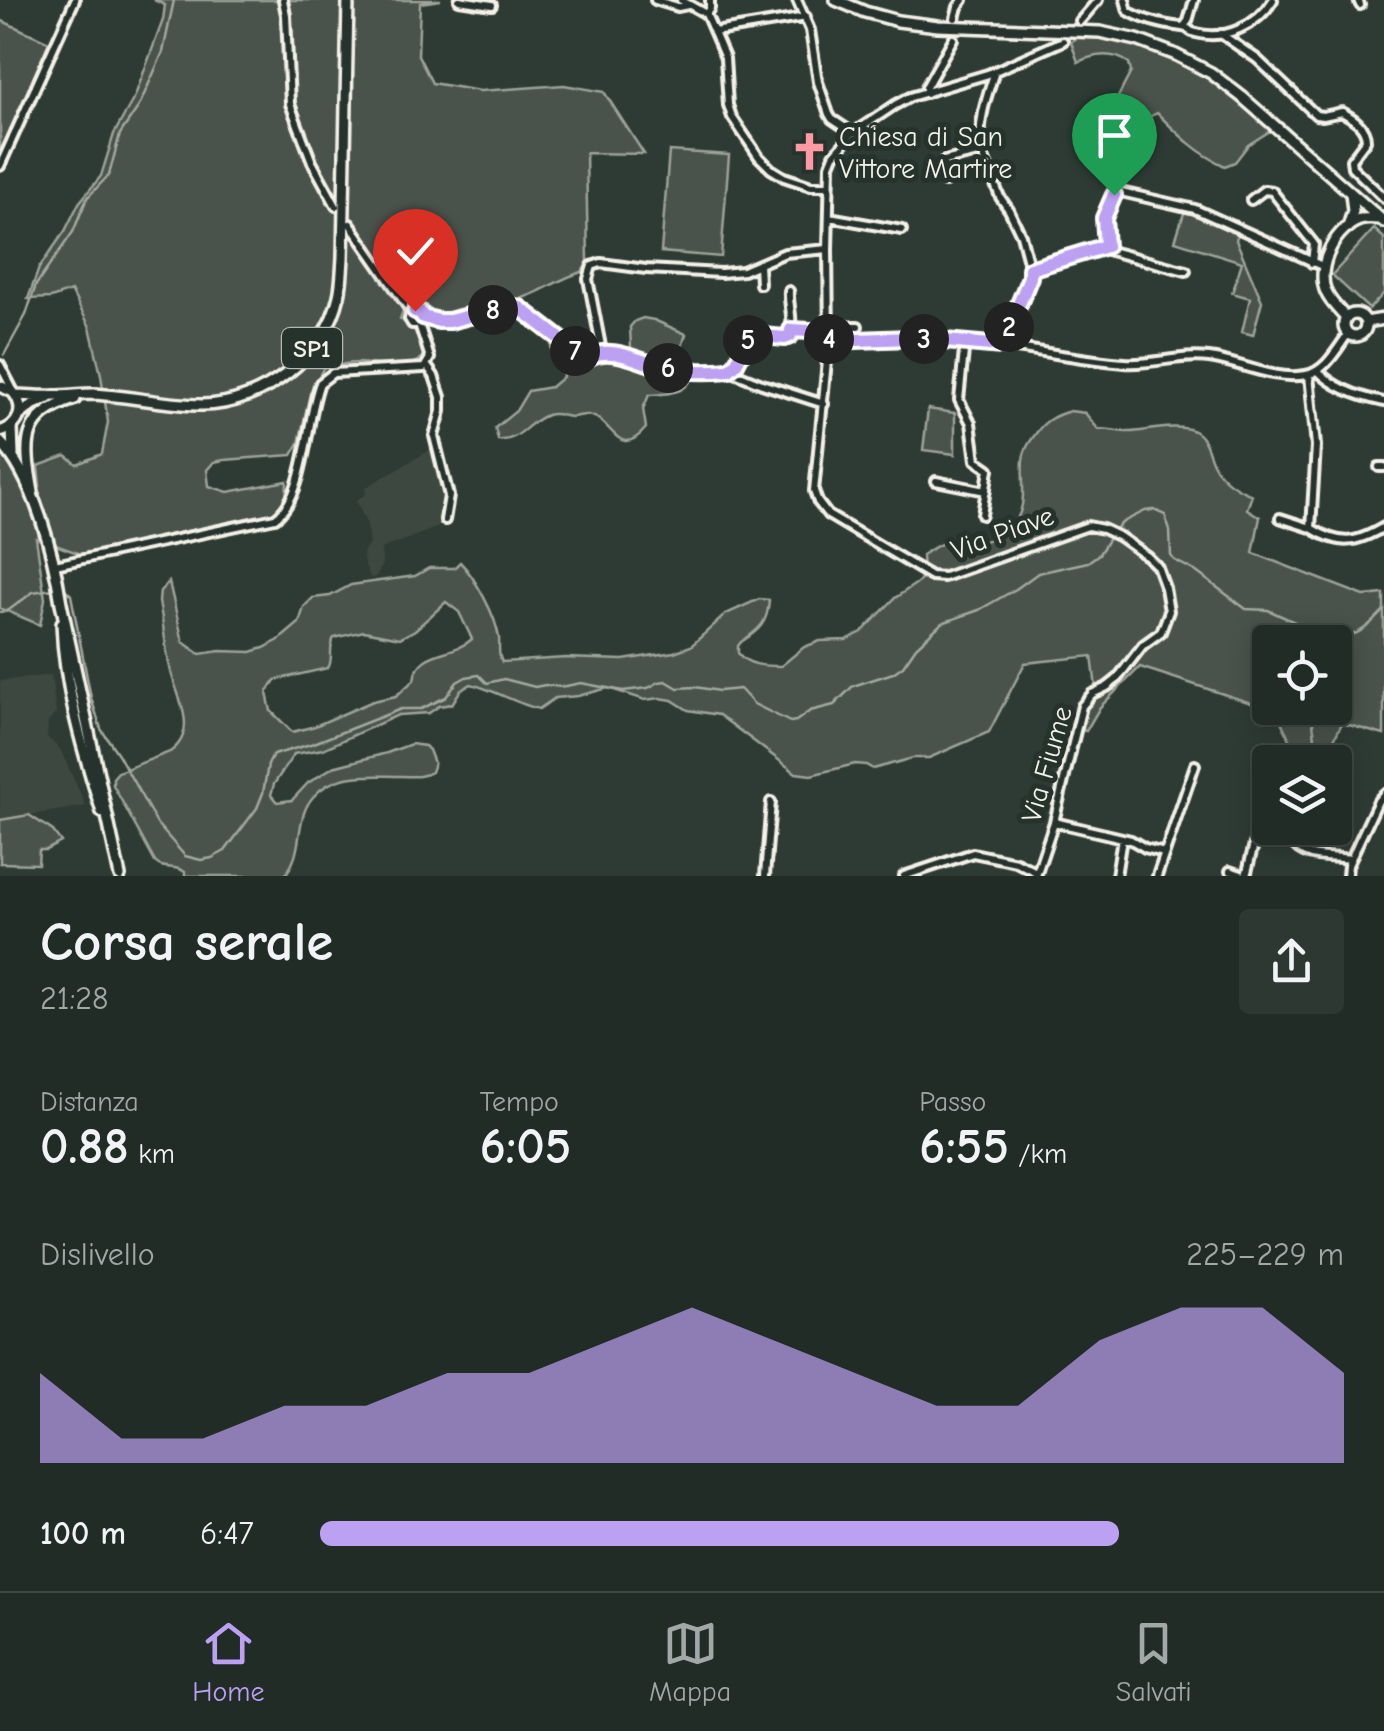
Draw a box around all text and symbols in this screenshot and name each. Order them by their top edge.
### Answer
pin [1072,93,1157,196]
icon: arrive [1087,108,1142,163]
place label: Chiesa di San Vittore Martire [839,121,1012,185]
church icon: Chiesa di San Vittore Martire [788,131,830,173]
pin [373,209,458,312]
icon: check [388,224,443,279]
pin: 8 [468,285,518,335]
text: 8 [486,294,500,326]
pin: 2 [984,302,1034,352]
text: 2 [1002,311,1016,343]
pin: 4 [804,314,854,364]
pin: 3 [899,314,949,364]
pin: 5 [723,315,773,365]
text: 4 [822,323,836,355]
text: 3 [917,323,931,355]
text: 5 [741,324,755,356]
pin: 7 [550,326,600,376]
road number: SP1 [282,328,342,368]
text: 7 [569,335,581,367]
pin: 6 [643,343,693,393]
text: 6 [661,352,675,384]
street label: Via Piave [947,500,1058,566]
map controls [1252,625,1352,845]
button: locate [1252,625,1352,725]
street label: Via Fiume [1015,703,1079,826]
button: layers [1252,745,1352,845]
button: share [1239,909,1344,1014]
text: Corsa serale [40,910,333,974]
text: 21:28 [40,980,108,1017]
text: Distanza [40,1086,139,1118]
text: Tempo [480,1086,559,1118]
text: Passo [919,1086,986,1118]
text: 0.88 [40,1118,129,1176]
text: 6:05 [480,1118,571,1176]
text: 6:55 [919,1118,1009,1176]
text: km [129,1138,175,1170]
text: /km [1009,1138,1067,1170]
text: Dislivello [40,1236,155,1273]
text: 225–229 m [1186,1236,1344,1273]
text: 100 m [40,1515,126,1552]
text: 6:47 [200,1515,254,1552]
tab: Home [192,1616,265,1708]
tab: Mappa [649,1616,731,1708]
tab: Salvati [1116,1616,1192,1708]

